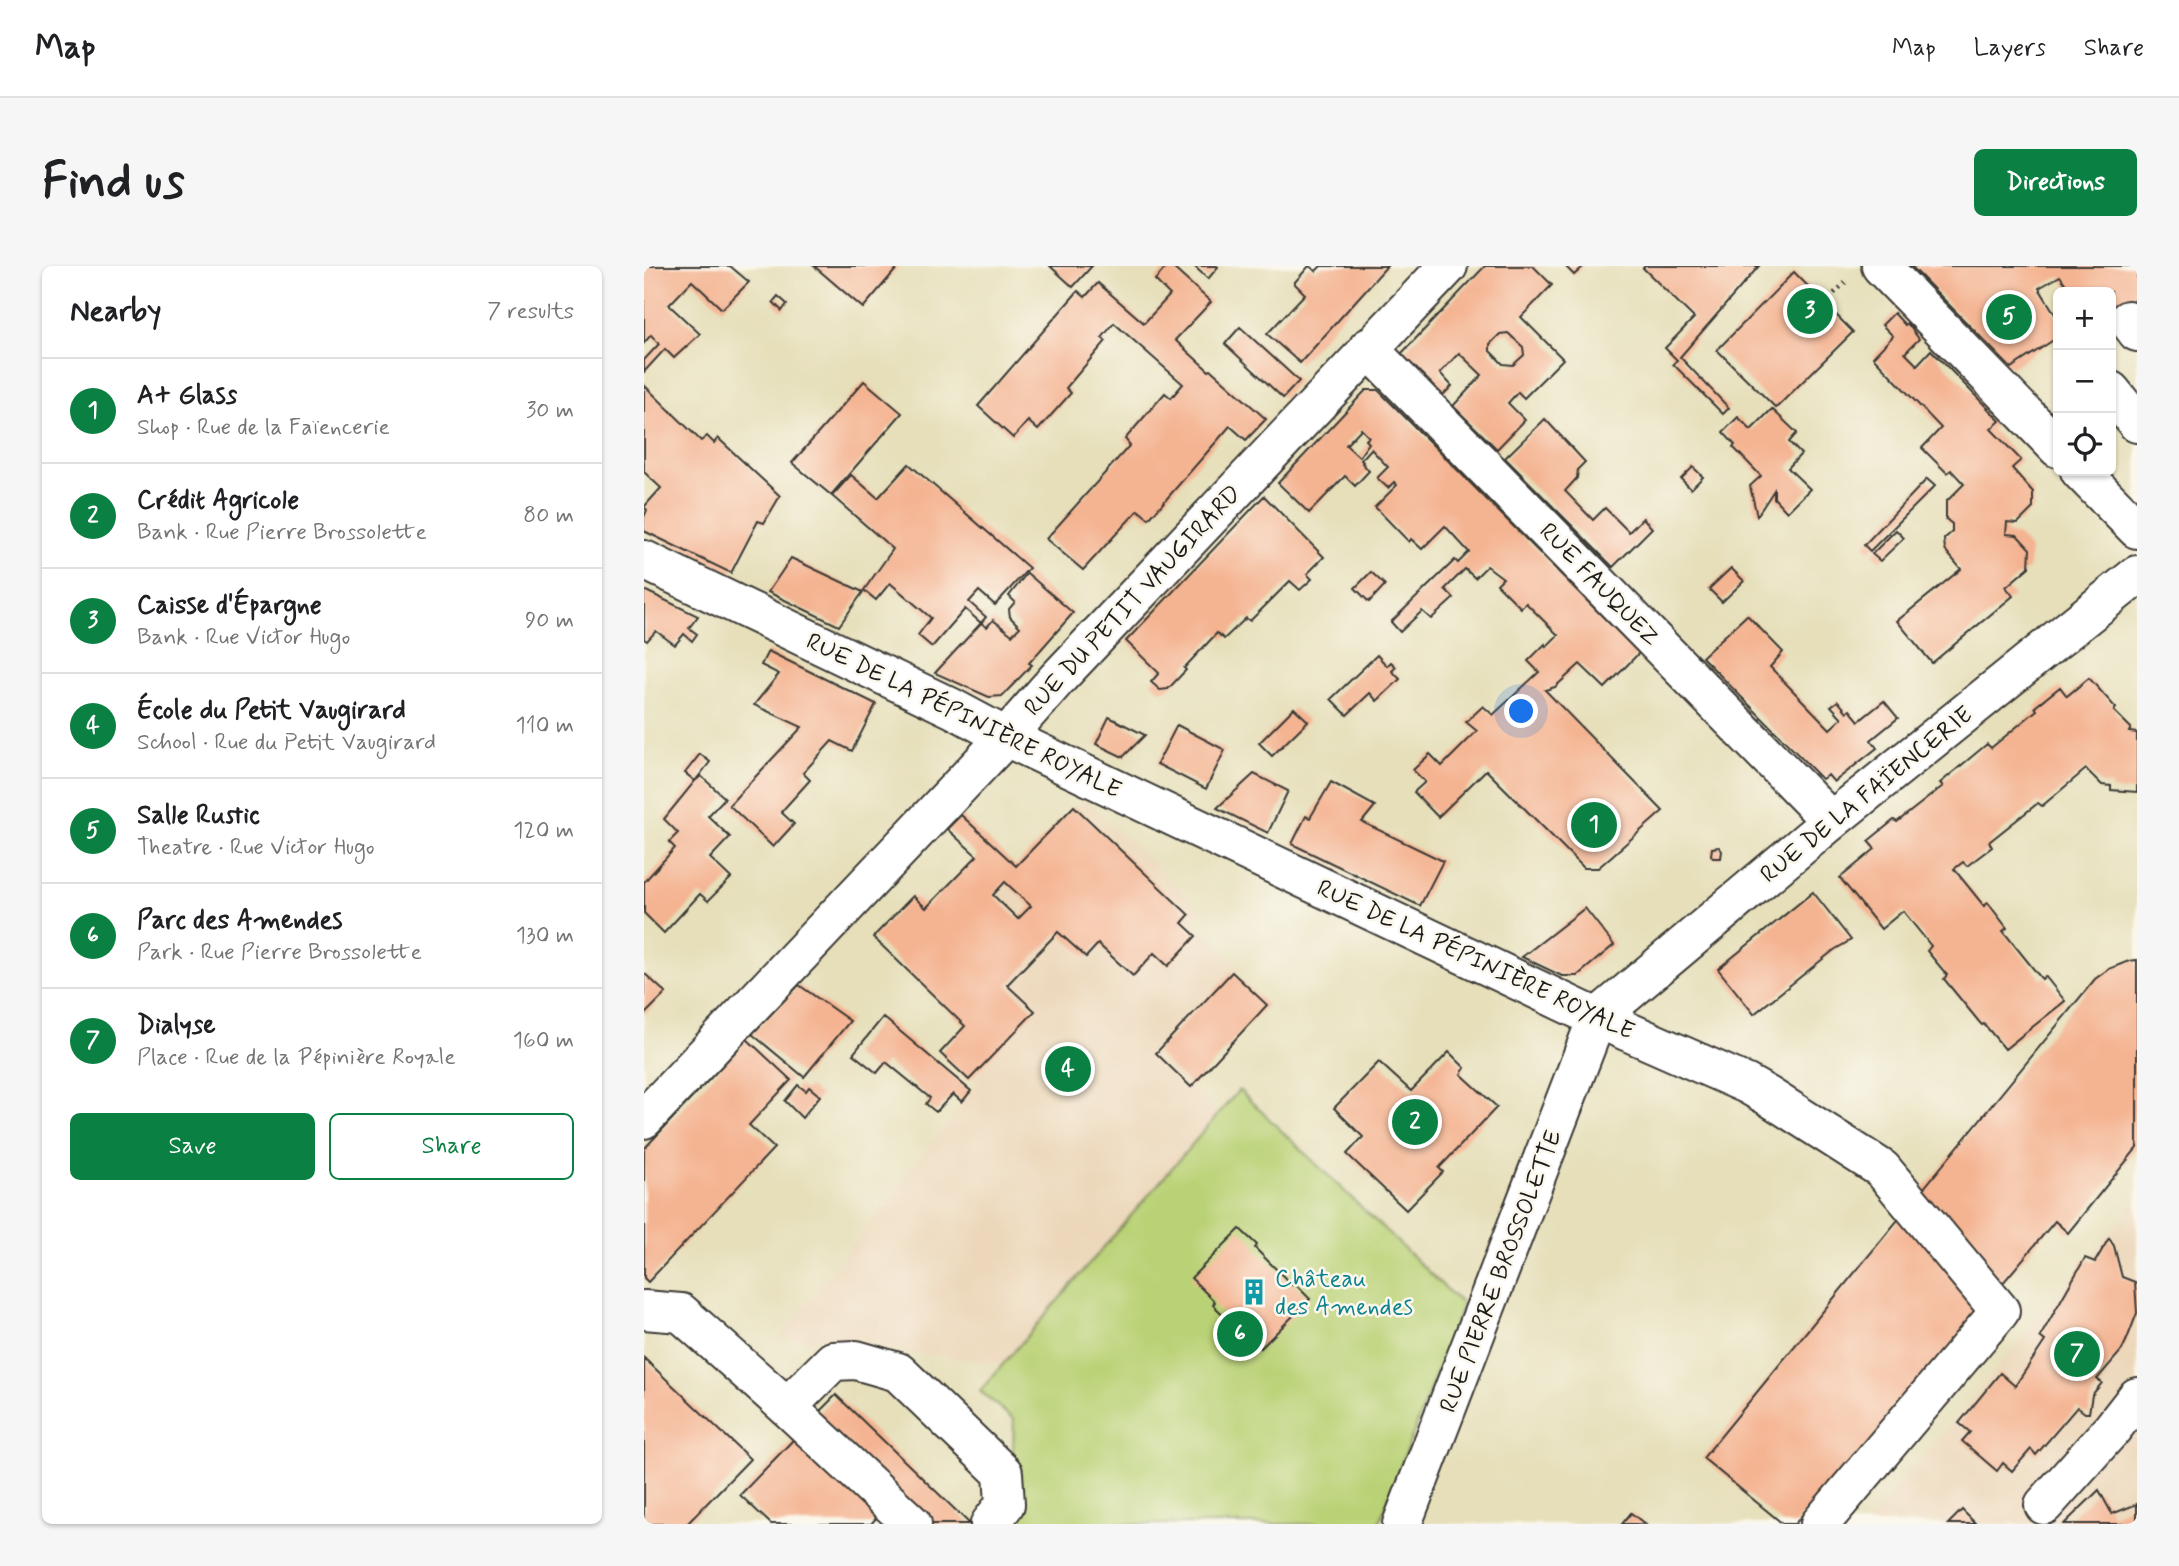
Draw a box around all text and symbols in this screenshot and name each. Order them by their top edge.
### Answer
text: Map [35,26,95,70]
text: Map [1892,33,1936,64]
text: Layers [1974,33,2046,64]
text: Share [2084,33,2144,64]
button: Directions [1974,149,2137,216]
text: Find us [42,150,185,215]
pin: 3 [1787,285,1833,337]
map controls [2053,287,2116,476]
button: + [2053,287,2116,350]
pin: 5 [1986,291,2032,343]
text: Nearby [70,292,161,331]
text: 7 results [487,297,574,327]
button: − [2053,350,2116,413]
text: A+ Glass [137,379,237,413]
text: 1 [88,396,98,426]
text: 30 m [526,396,574,426]
text: Shop · Rue de la Faïencerie [137,413,390,443]
button: locate [2053,413,2116,476]
street label: RUE DU PETIT VAUGIRARD [1018,479,1248,723]
text: Crédit Agricole [137,484,299,518]
text: 2 [87,501,99,531]
text: 80 m [523,501,574,531]
street label: RUE FAUQUEZ [1532,517,1666,653]
text: Bank · Rue Pierre Brossolette [137,518,427,548]
text: Caisse d'Épargne [137,589,322,623]
text: 3 [88,606,98,636]
text: 90 m [525,606,574,636]
text: Bank · Rue Victor Hugo [137,623,350,653]
street label: RUE DE LA PÉPINIÈRE ROYALE [801,625,1127,806]
text: École du Petit Vaugirard [137,694,406,728]
your location [1504,694,1538,728]
street label: RUE DE LA FAÏENCERIE [1754,700,1979,890]
text: 4 [86,711,100,741]
text: 110 m [515,711,574,741]
text: School · Rue du Petit Vaugirard [137,728,436,758]
text: Salle Rustic [137,799,260,833]
pin: 1 [1571,799,1617,851]
text: 5 [86,816,100,846]
text: 120 m [513,816,574,846]
text: Theatre · Rue Victor Hugo [137,833,375,863]
street label: RUE DE LA PÉPINIÈRE ROYALE [1312,871,1640,1048]
text: Parc des Amendes [137,904,343,938]
text: 6 [87,921,99,951]
text: 130 m [516,921,574,951]
text: Park · Rue Pierre Brossolette [137,938,422,968]
text: Dialyse [137,1009,216,1043]
text: 7 [86,1026,100,1056]
text: 160 m [513,1026,574,1056]
text: Place · Rue de la Pépinière Royale [137,1043,455,1073]
pin: 4 [1045,1043,1091,1095]
pin: 2 [1392,1096,1438,1148]
button: Save [70,1113,315,1180]
button: Share [329,1113,574,1180]
street label: RUE PIERRE BROSSOLETTE [1433,1126,1570,1417]
place label: Château des Amendes [1275,1264,1413,1323]
building icon: Château des Amendes [1239,1277,1269,1307]
pin: 6 [1217,1308,1263,1360]
pin: 7 [2054,1328,2100,1380]

